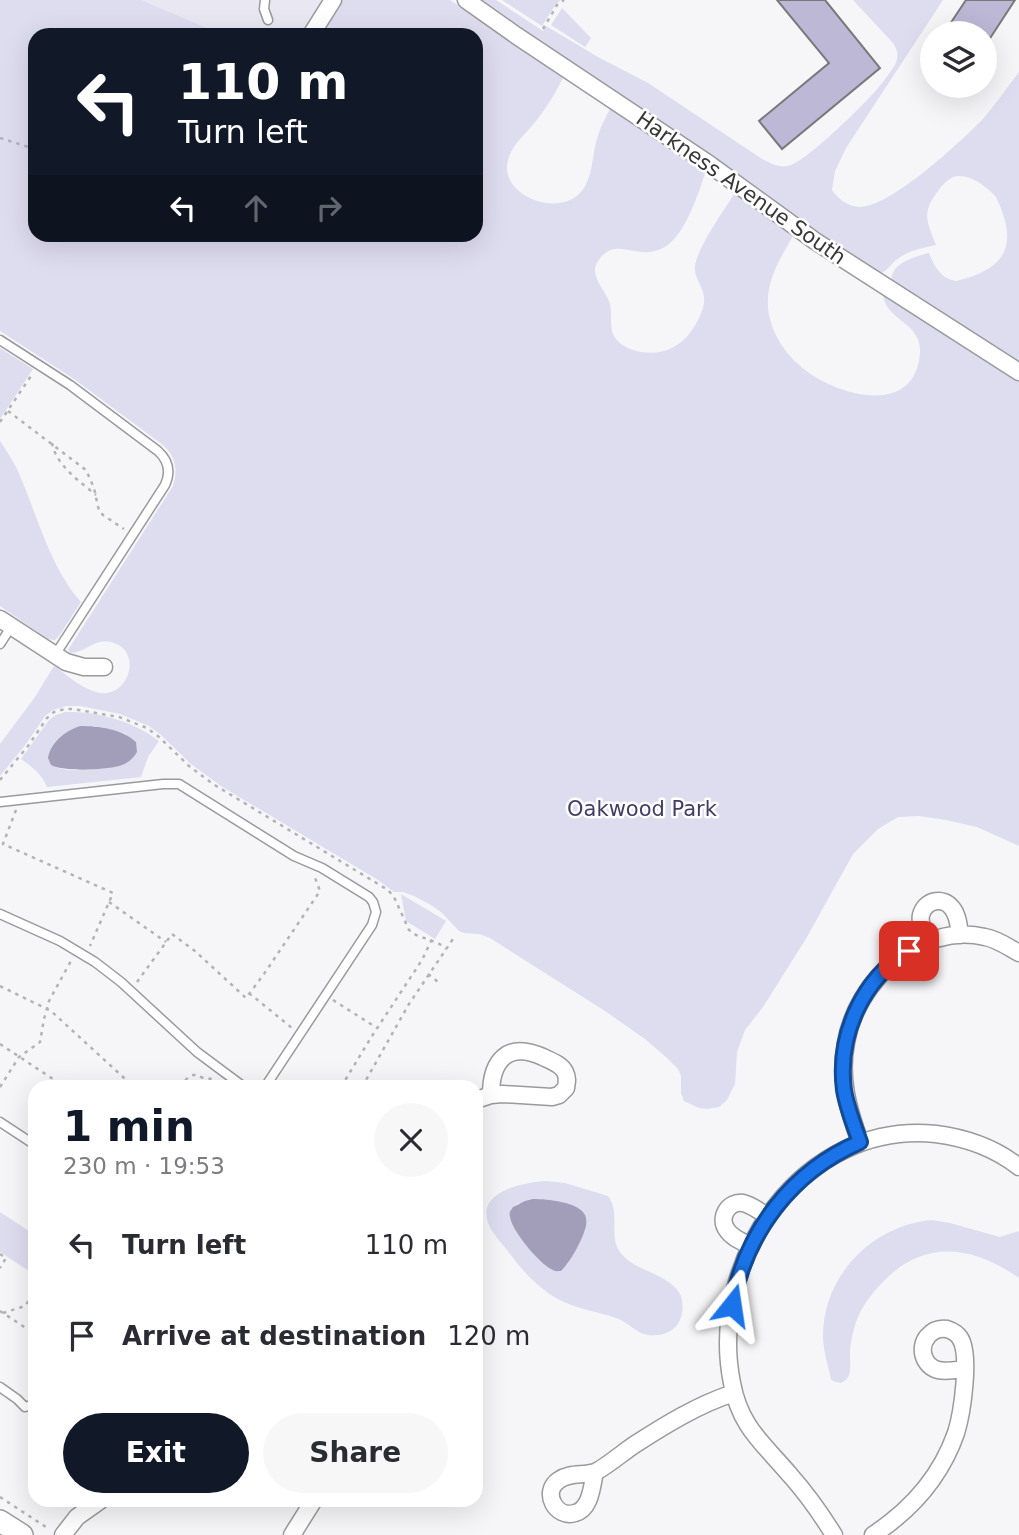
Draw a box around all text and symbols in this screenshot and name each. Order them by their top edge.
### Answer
map controls [920,21,997,98]
button: layers [920,21,997,98]
text: 110 m [178,54,348,111]
icon: left [63,56,154,147]
street label: Harkness Avenue South [632,106,850,270]
text: Turn left [178,113,308,151]
icon: left [164,189,202,227]
icon: ahead [237,189,275,227]
icon: right [310,189,348,227]
park label: Oakwood Park [567,797,718,821]
pin [879,921,939,981]
icon: arrive [890,932,928,970]
text: 1 min [63,1102,195,1151]
button: close [374,1103,448,1177]
text: 230 m · 19:53 [63,1153,225,1179]
icon: left [63,1226,101,1264]
text: Turn left [122,1230,246,1260]
text: 110 m [365,1230,448,1260]
position arrow [695,1268,769,1342]
icon: arrive [63,1317,101,1355]
text: Arrive at destination [122,1321,426,1351]
text: 120 m [447,1321,530,1351]
button: Exit [63,1413,249,1493]
button: Share [263,1413,448,1493]

